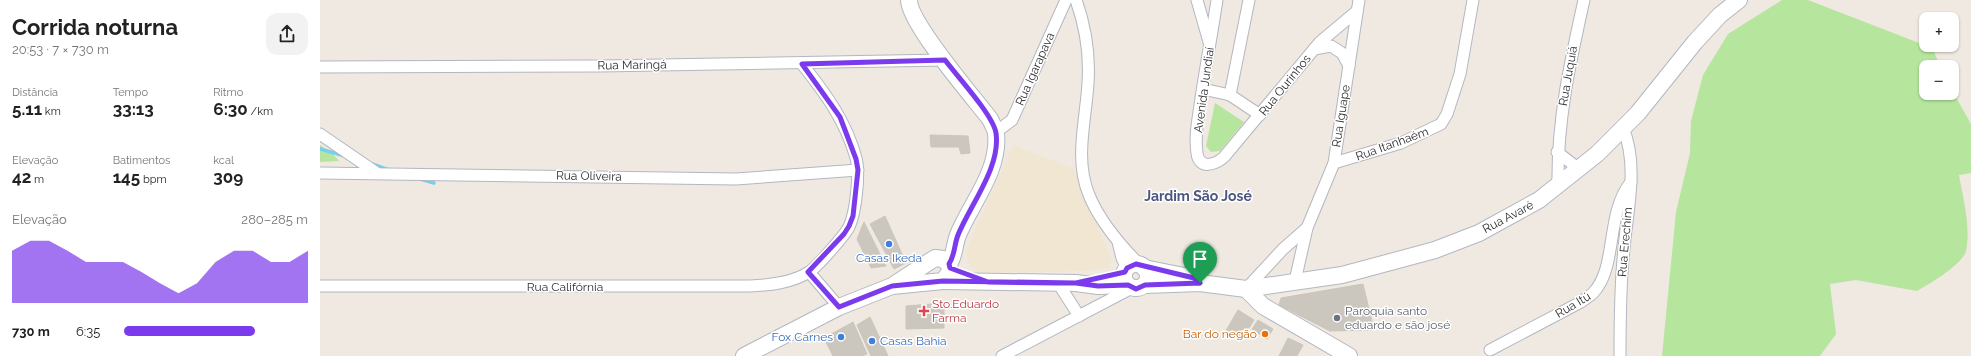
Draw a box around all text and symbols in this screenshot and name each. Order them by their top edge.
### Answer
map controls [1919,12,1959,100]
button: + [1919,12,1959,52]
button: share [266,13,308,55]
text: Corrida noturna [12,14,178,40]
street label: Rua Igarapava [1013,30,1057,108]
text: 20:53 · 7 × 730 m [12,42,109,57]
street label: Rua Juquiá [1556,45,1580,107]
street label: Avenida Jundiaí [1191,46,1217,134]
street label: Rua Ourinhos [1256,52,1314,118]
street label: Rua Maringá [597,57,667,73]
button: − [1919,60,1959,100]
street label: Rua Iguape [1329,84,1353,148]
text: Distância [12,86,58,99]
text: Tempo [113,86,148,99]
text: Ritmo [213,86,243,99]
text: 5.11 [12,99,42,119]
text: 33:13 [113,99,154,119]
text: 6:30 [213,99,248,119]
text: km [42,105,61,118]
text: /km [248,105,273,118]
street label: Rua Itanhaém [1354,124,1430,164]
text: Elevação [12,154,58,167]
text: Batimentos [113,154,170,167]
text: kcal [213,154,234,167]
text: 42 [12,167,31,187]
text: 145 [113,167,140,187]
text: 309 [213,167,243,187]
street label: Rua Oliveira [556,168,622,184]
text: m [31,173,44,186]
text: bpm [140,173,167,186]
district label: Jardim São José [1144,188,1252,204]
street label: Rua Avaré [1480,198,1536,236]
street label: Rua Erechim [1615,207,1635,277]
text: Elevação [12,212,67,227]
text: 280–285 m [241,212,308,227]
marker: Casas Ikeda [884,239,894,249]
pin [1183,242,1217,283]
icon: arrive [1189,248,1211,270]
place label: Casas Ikeda [856,251,922,265]
street label: Rua Califórnia [527,280,603,294]
street label: Rua Itú [1553,289,1593,321]
place label: Sto.Eduardo Farma [932,297,999,325]
place label: Paroquia santo eduardo e são josé [1345,304,1450,332]
marker: Sto.Eduardo Farma [919,306,929,316]
marker: Paroquia santo eduardo e são josé [1332,313,1342,323]
text: 730 m [12,324,50,339]
text: 6:35 [76,324,100,339]
place label: Bar do negão [1183,327,1257,341]
marker: Bar do negão [1260,329,1270,339]
place label: Fox Carnes [772,330,833,344]
marker: Fox Carnes [836,332,846,342]
place label: Casas Bahia [880,334,947,348]
marker: Casas Bahia [867,336,877,346]

